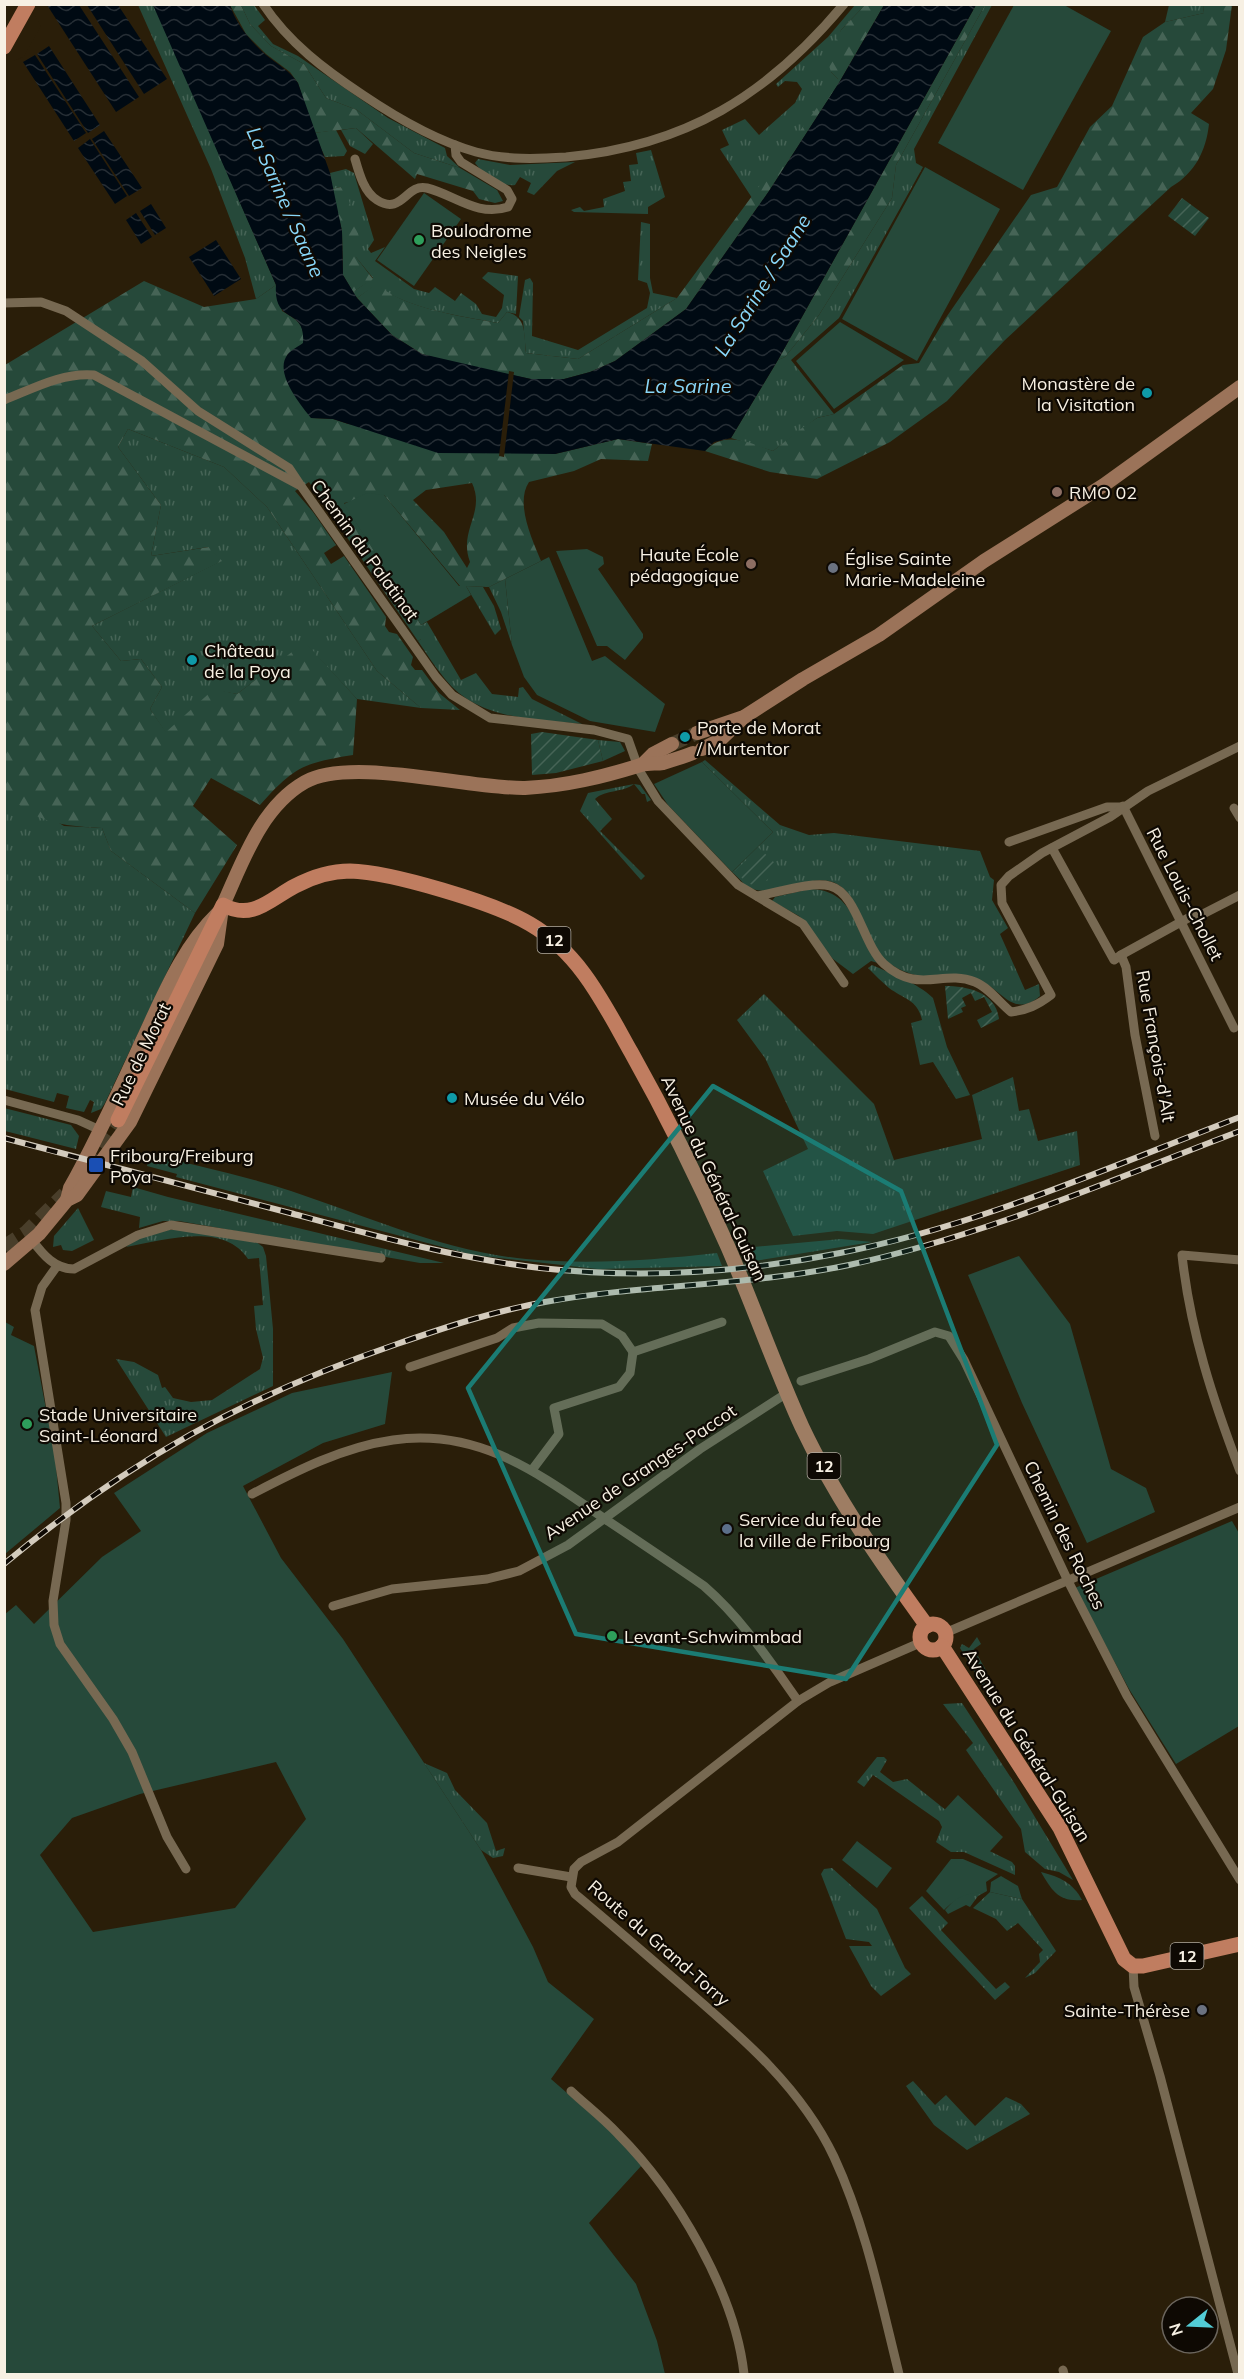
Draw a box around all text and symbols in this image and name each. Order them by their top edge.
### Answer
water label: La Sarine / Saane [242,123,330,281]
water label: La Sarine / Saane [708,209,816,360]
place label: Boulodrome des Neigles [431,219,532,263]
marker: Boulodrome des Neigles [412,233,426,247]
place label: Monastère de la Visitation [1022,372,1135,416]
water label: La Sarine [644,373,732,398]
marker: Monastère de la Visitation [1140,386,1154,400]
street label: Chemin du Palatinat [306,475,424,625]
place label: RMO 02 [1069,481,1137,504]
marker: RMO 02 [1050,485,1064,499]
place label: Haute École pédagogique [630,543,739,587]
place label: Église Sainte Marie-Madeleine [845,547,985,591]
marker: Haute École pédagogique [744,557,758,571]
marker: Église Sainte Marie-Madeleine [826,561,840,575]
place label: Château de la Poya [204,639,291,683]
marker: Château de la Poya [185,653,199,667]
place label: Porte de Morat / Murtentor [696,716,821,760]
marker: Porte de Morat / Murtentor [678,730,692,744]
street label: Rue Louis-Chollet [1142,824,1228,964]
road number: 12 [538,927,570,953]
street label: Rue François-d'Alt [1131,968,1181,1124]
street label: Rue de Morat [106,999,176,1109]
street label: Avenue du Général-Guisan [656,1072,772,1284]
place label: Musée du Vélo [464,1087,585,1110]
marker: Musée du Vélo [445,1091,459,1105]
place label: Fribourg/Freiburg Poya [110,1144,254,1188]
marker: Fribourg/Freiburg Poya [87,1156,105,1174]
street label: Avenue de Granges-Paccot [539,1399,741,1545]
place label: Stade Universitaire Saint-Léonard [39,1403,197,1447]
marker: Stade Universitaire Saint-Léonard [20,1417,34,1431]
road number: 12 [808,1453,840,1479]
street label: Chemin des Roches [1019,1457,1111,1613]
place label: Service du feu de la ville de Fribourg [739,1508,890,1552]
marker: Service du feu de la ville de Fribourg [720,1522,734,1536]
place label: Levant-Schwimmbad [624,1625,802,1648]
marker: Levant-Schwimmbad [605,1629,619,1643]
street label: Avenue du Général-Guisan [958,1644,1096,1846]
street label: Route du Grand-Torry [583,1875,735,2011]
road number: 12 [1170,1943,1204,1969]
place label: Sainte-Thérèse [1064,1999,1190,2022]
marker: Sainte-Thérèse [1195,2003,1209,2017]
north arrow [1160,2295,1220,2355]
text: N [1164,2321,1187,2338]

